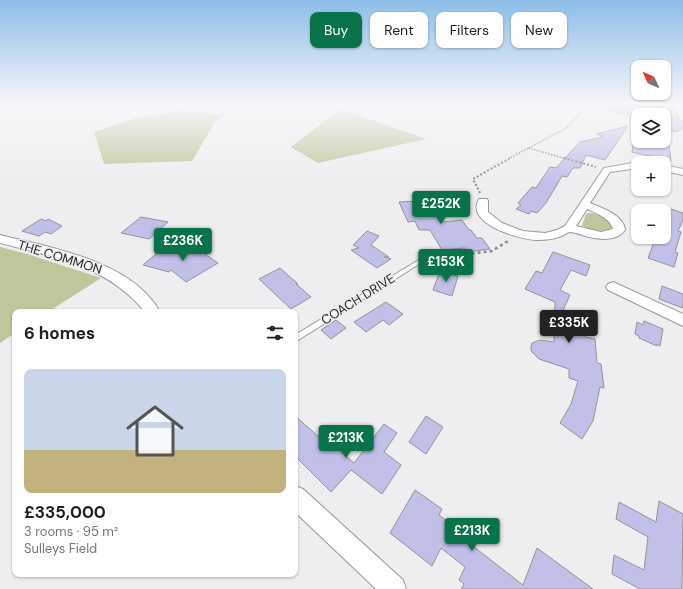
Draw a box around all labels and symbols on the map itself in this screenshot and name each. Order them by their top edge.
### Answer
north arrow [631,60,671,100]
pin: £252K [413,191,469,225]
pin: £236K [155,228,211,262]
street label: THE COMMON [16,236,104,278]
pin: £153K [418,249,474,283]
street label: COACH DRIVE [318,269,398,329]
pin: £335K [541,310,597,344]
pin: £213K [318,425,374,459]
pin: £213K [444,518,500,552]

